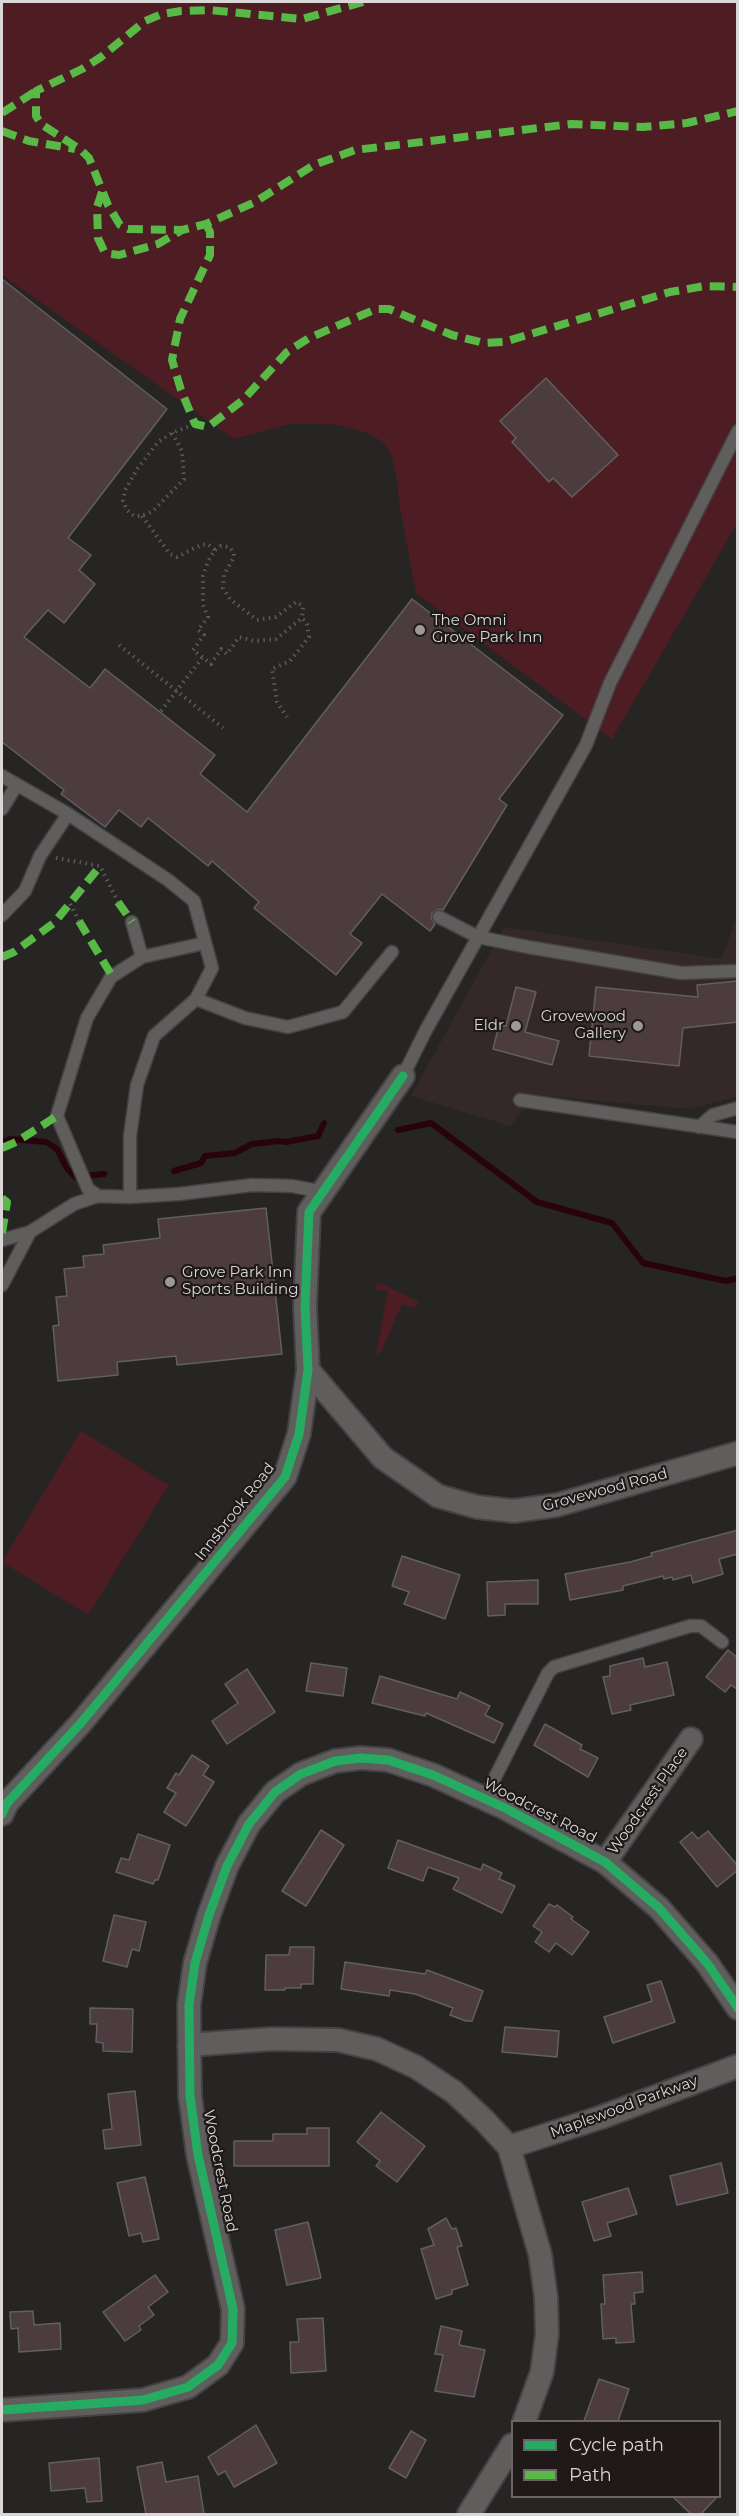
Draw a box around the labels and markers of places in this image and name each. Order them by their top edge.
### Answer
place label: The Omni Grove Park Inn [432,612,542,647]
marker: The Omni Grove Park Inn [413,623,427,637]
place label: Grovewood Gallery [541,1008,626,1043]
place label: Eldr [474,1017,504,1035]
marker: Eldr [509,1019,523,1033]
marker: Grovewood Gallery [631,1019,645,1033]
place label: Grove Park Inn Sports Building [182,1264,298,1299]
marker: Grove Park Inn Sports Building [163,1275,177,1289]

